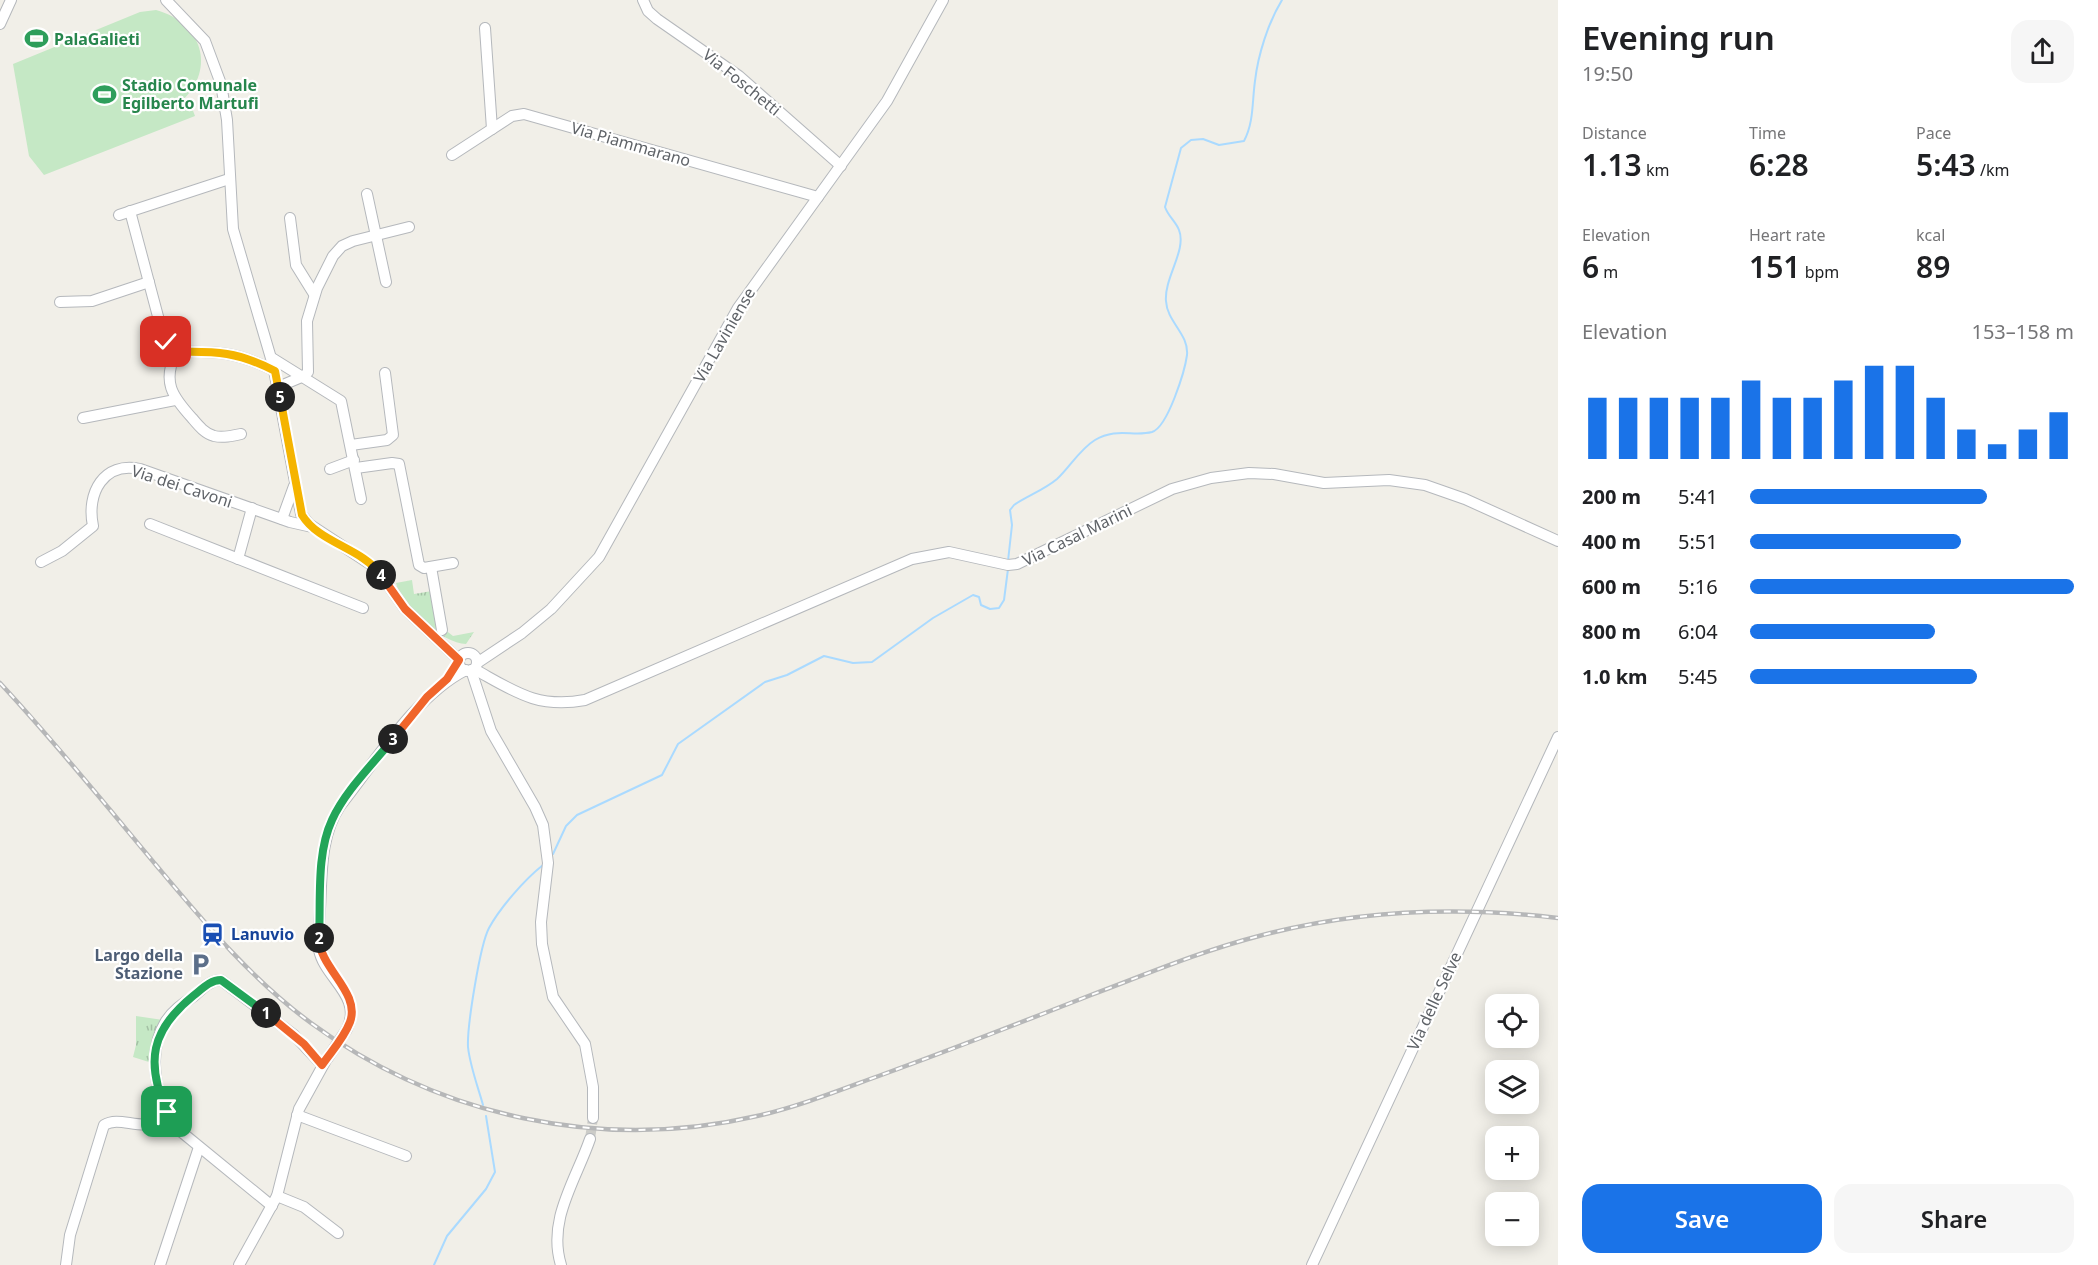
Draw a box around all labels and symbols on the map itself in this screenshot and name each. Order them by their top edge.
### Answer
sports icon: PalaGalieti [23,26,49,52]
place label: PalaGalieti [54,28,140,50]
street label: Via Foschetti [698,44,786,120]
place label: Stadio Comunale Egilberto Martufi [122,74,259,114]
sports icon: Stadio Comunale Egilberto Martufi [91,81,117,107]
street label: Via Piammarano [569,116,693,172]
street label: Via Laviniense [688,284,760,386]
pin [140,316,191,367]
pin: 5 [265,382,295,412]
street label: Via dei Cavoni [129,459,235,513]
street label: Via Casal Marini [1019,499,1135,571]
pin: 4 [366,560,396,590]
pin: 3 [378,724,408,754]
station icon: Lanuvio [200,921,226,947]
place label: Lanuvio [231,923,294,945]
pin: 2 [304,923,334,953]
place label: Largo della Stazione [94,944,183,984]
street label: Via delle Selve [1402,948,1466,1054]
parking icon: Largo della Stazione [188,951,214,977]
pin: 1 [251,998,281,1028]
pin [141,1086,192,1137]

